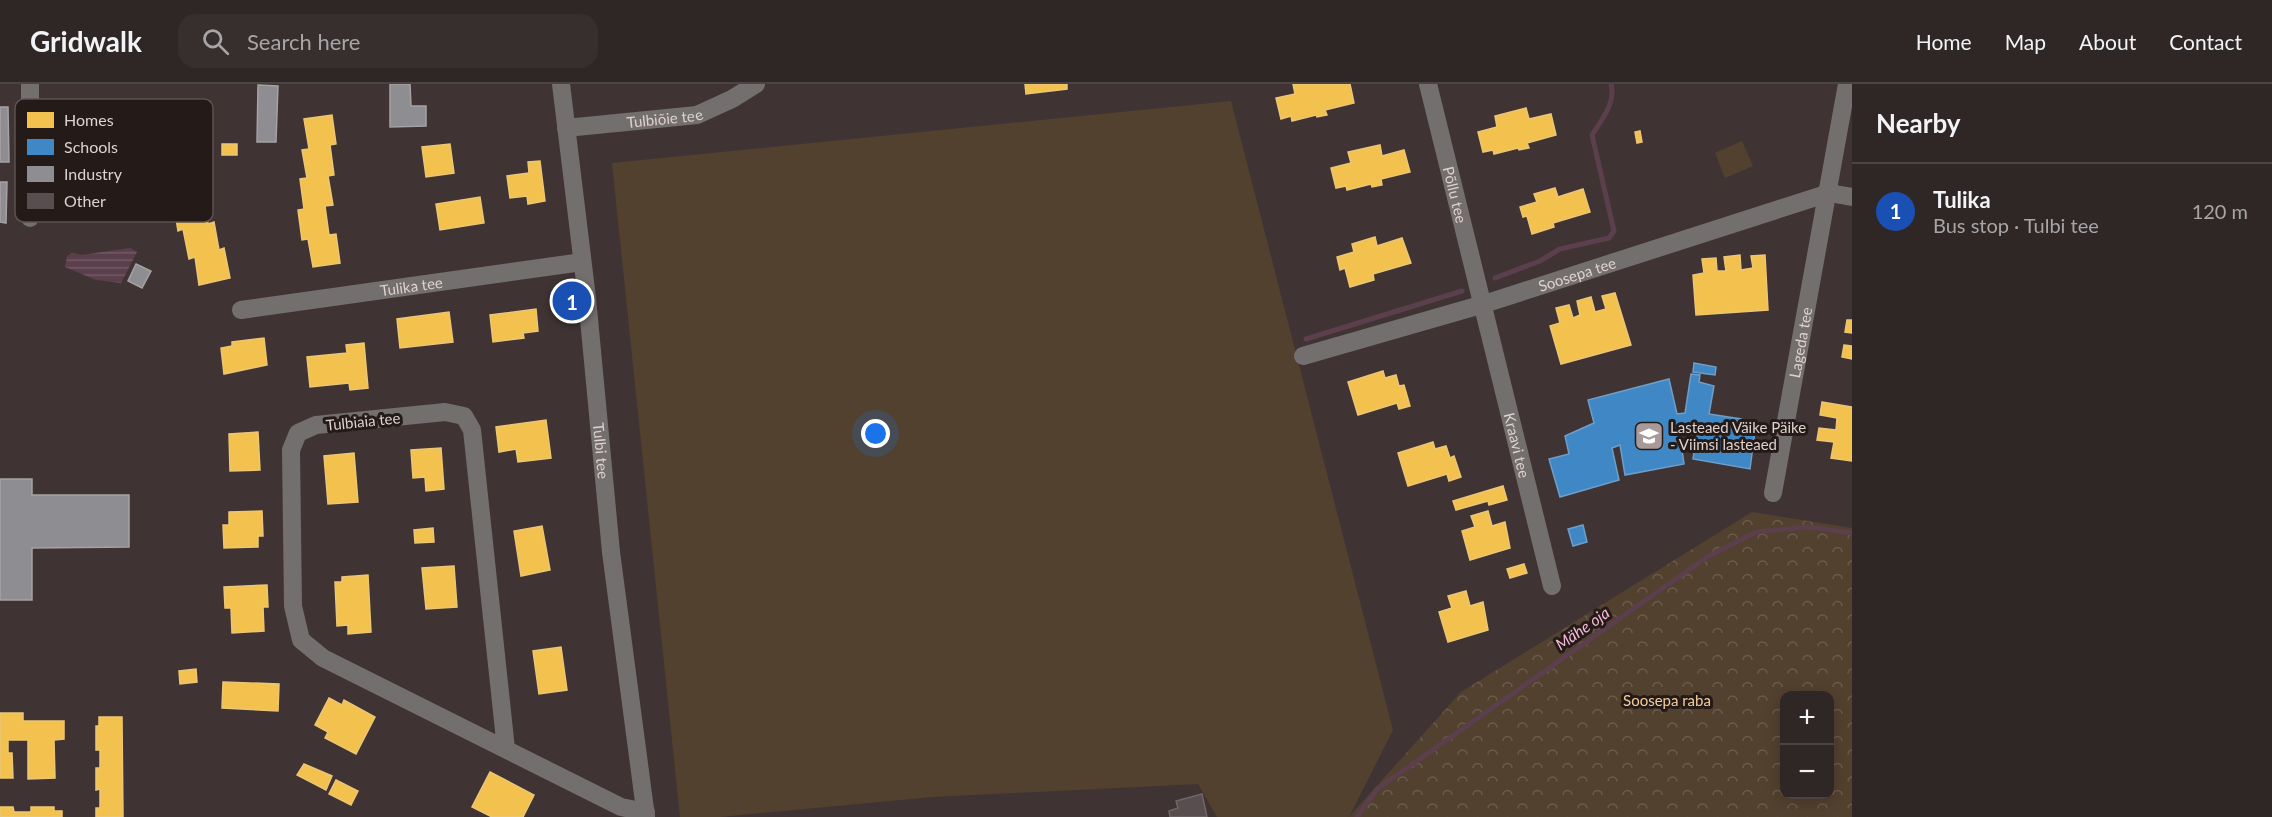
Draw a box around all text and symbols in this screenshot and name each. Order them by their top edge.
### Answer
search box [178,14,598,68]
text: Gridwalk [30,24,142,58]
icon: search [199,25,232,58]
text: Search here [247,28,360,55]
text: Home [1916,29,1972,54]
text: Map [2005,29,2046,54]
text: About [2079,29,2136,54]
text: Contact [2169,29,2242,54]
legend [15,99,213,222]
street label: Tulbiõie tee [626,104,706,131]
text: Nearby [1876,107,1961,139]
text: Homes [64,110,114,129]
text: Schools [64,137,118,156]
text: Industry [64,164,123,183]
street label: Põllu tee [1440,165,1471,225]
text: Tulika [1933,186,1991,213]
text: Other [64,191,106,210]
text: 1 [1890,199,1901,223]
text: 120 m [2192,199,2248,223]
text: Bus stop · Tulbi tee [1933,213,2099,237]
street label: Soosepa tee [1536,253,1618,295]
street label: Tulika tee [379,273,444,299]
pin: 1 [552,278,592,324]
street label: Lageda tee [1785,305,1815,379]
street label: Tulbiaia tee [325,408,401,434]
street label: Kraavi tee [1501,411,1534,480]
place label: Lasteaed Väike Päike - Viimsi lasteaed [1670,418,1806,453]
your location [861,419,890,448]
school or university icon: Lasteaed Väike Päike - Viimsi lasteaed [1633,420,1665,452]
street label: Tulbi tee [590,422,613,480]
water label: Mähe oja [1551,603,1613,653]
park label: Soosepa raba [1623,691,1711,709]
map controls [1780,691,1834,799]
button: + [1780,691,1834,745]
button: − [1780,745,1834,799]

